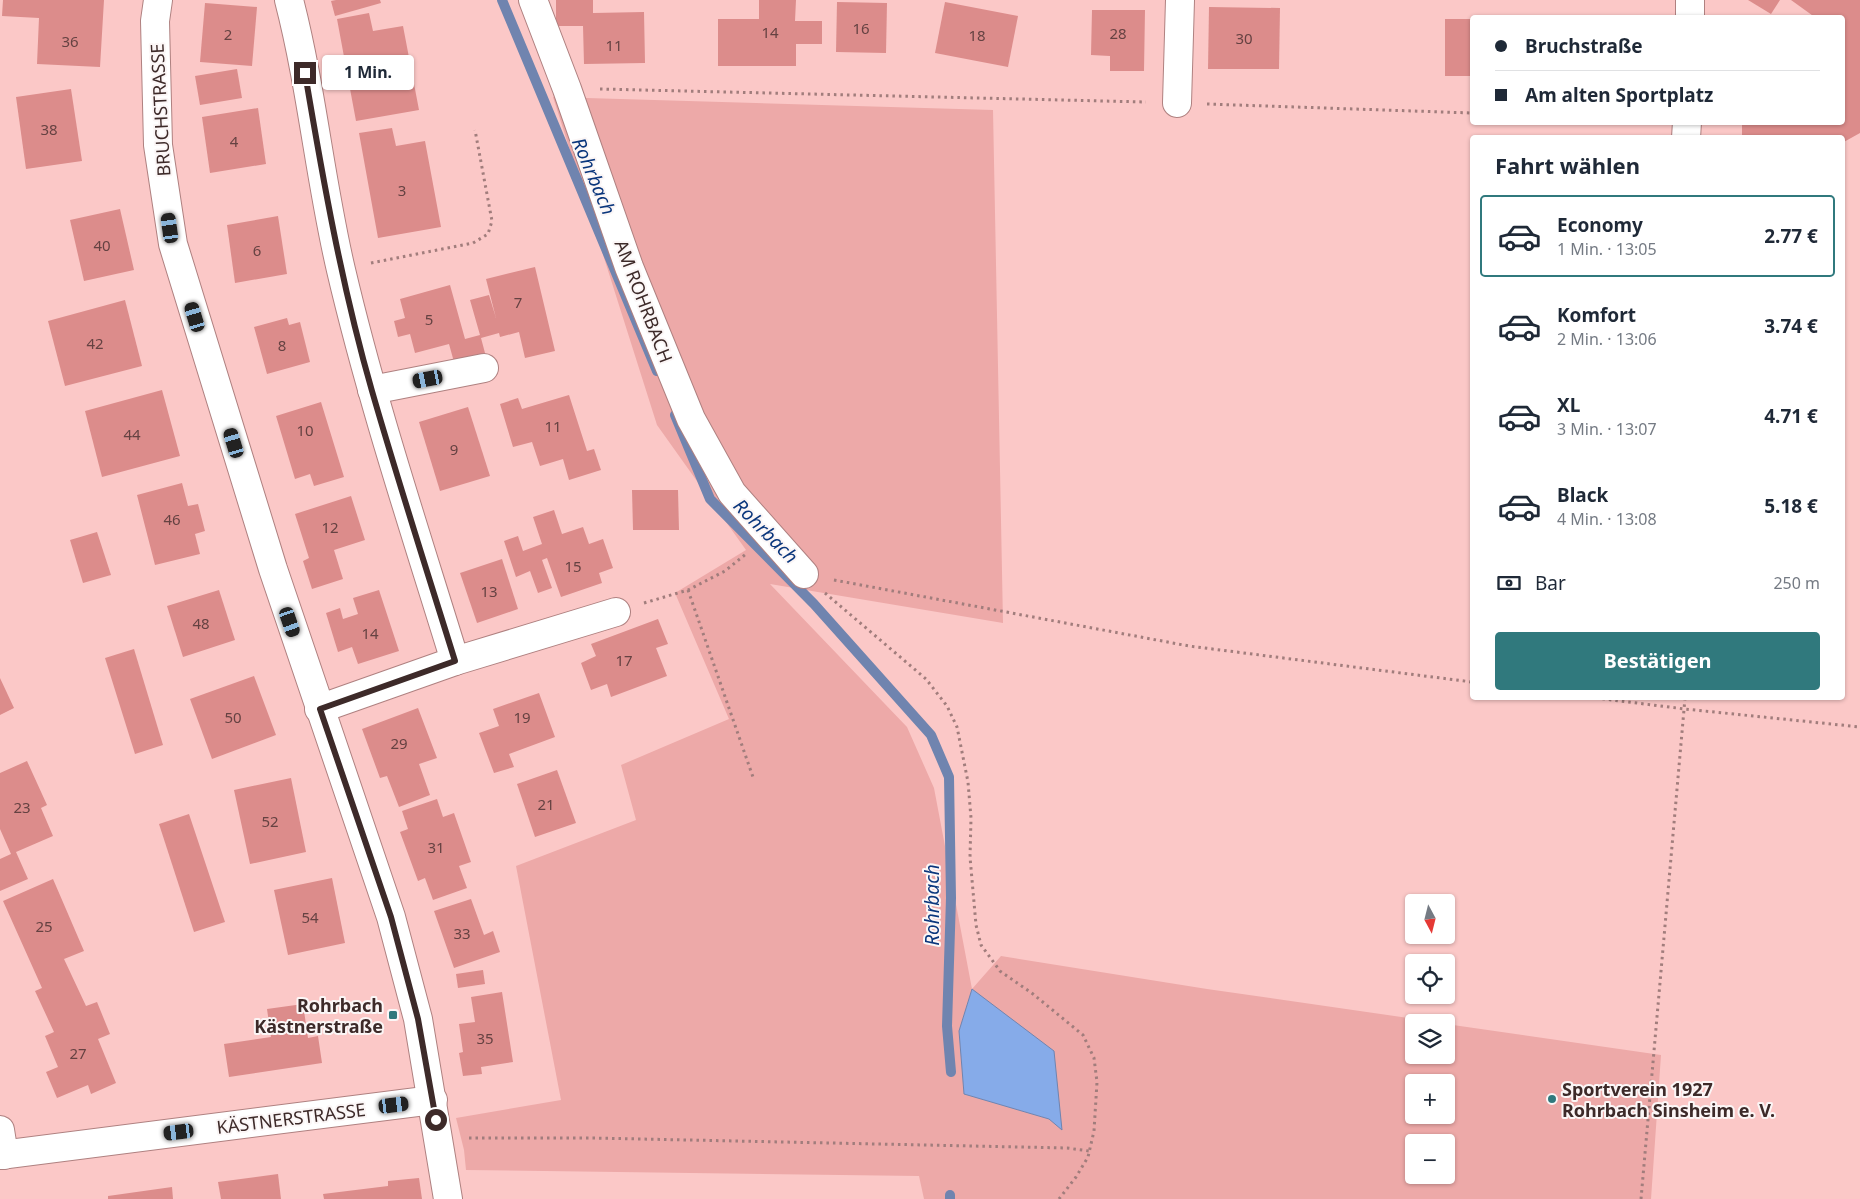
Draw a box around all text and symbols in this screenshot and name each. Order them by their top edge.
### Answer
house number: 16 [852,18,870,38]
house number: 14 [761,22,779,42]
house number: 28 [1109,23,1127,43]
house number: 2 [224,24,232,44]
house number: 18 [968,25,986,45]
house number: 30 [1235,28,1253,48]
house number: 36 [61,31,79,51]
text: Bruchstraße [1525,33,1643,59]
house number: 11 [605,35,623,55]
street label: BRUCHSTRASSE [145,43,175,177]
callout: 1 Min. [322,56,415,90]
text: 1 Min. [344,61,392,83]
route end [294,62,316,84]
text: Am alten Sportplatz [1525,82,1713,108]
house number: 38 [40,119,58,139]
house number: 4 [230,131,239,151]
water label: Rohrbach [566,133,622,219]
text: Fahrt wählen [1495,150,1640,180]
house number: 3 [398,180,406,200]
car [160,212,179,244]
text: Economy [1557,212,1643,238]
icon: car [1497,214,1542,259]
text: 2.77 € [1764,223,1818,249]
house number: 40 [93,235,111,255]
street label: AM ROHRBACH [610,236,678,366]
text: 1 Min. · 13:05 [1557,238,1657,260]
house number: 6 [253,240,261,260]
house number: 7 [514,292,522,312]
car [183,300,206,334]
text: Komfort [1557,302,1636,328]
icon: car [1497,304,1542,349]
house number: 5 [425,309,433,329]
text: 3.74 € [1764,313,1818,339]
text: 2 Min. · 13:06 [1557,328,1657,350]
house number: 42 [86,333,104,353]
house number: 8 [278,335,286,355]
car [411,369,444,389]
text: XL [1557,392,1580,418]
icon: car [1497,394,1542,439]
text: 4.71 € [1764,403,1818,429]
house number: 11 [544,416,562,436]
text: 3 Min. · 13:07 [1557,418,1657,440]
house number: 10 [296,420,314,440]
house number: 44 [123,424,141,444]
car [222,426,245,460]
house number: 9 [450,439,458,459]
text: Black [1557,482,1608,508]
icon: car [1497,484,1542,529]
water label: Rohrbach [728,493,804,569]
text: 5.18 € [1764,493,1818,519]
text: 4 Min. · 13:08 [1557,508,1657,530]
house number: 46 [163,509,181,529]
house number: 12 [321,517,339,537]
house number: 15 [564,556,582,576]
icon: cash [1495,569,1523,597]
text: Bar [1535,570,1566,596]
text: 250 m [1773,572,1820,594]
house number: 13 [480,581,498,601]
car [278,605,301,639]
house number: 48 [192,613,210,633]
house number: 14 [361,623,379,643]
button: Bestätigen [1495,632,1820,690]
house number: 17 [615,650,633,670]
house number: 50 [224,707,242,727]
house number: 19 [513,707,531,727]
house number: 29 [390,733,408,753]
house number: 21 [537,794,555,814]
house number: 23 [13,797,31,817]
house number: 52 [261,811,279,831]
house number: 31 [427,837,445,857]
water label: Rohrbach [919,864,945,946]
north arrow [1405,894,1455,944]
map controls [1405,894,1455,1184]
house number: 54 [301,907,319,927]
house number: 25 [35,916,53,936]
house number: 33 [453,923,471,943]
button: locate [1405,954,1455,1004]
place label: Rohrbach Kästnerstraße [254,993,383,1038]
marker: Rohrbach Kästnerstraße [387,1009,399,1021]
button: layers [1405,1014,1455,1064]
house number: 35 [476,1028,494,1048]
house number: 27 [69,1043,87,1063]
button: + [1405,1074,1455,1124]
place label: Sportverein 1927 Rohrbach Sinsheim e. V. [1562,1077,1775,1122]
marker: Sportverein 1927 Rohrbach Sinsheim e. V. [1546,1093,1558,1105]
car [378,1096,409,1114]
street label: KÄSTNERSTRASSE [215,1097,367,1139]
route start [425,1109,447,1131]
car [163,1123,194,1141]
button: − [1405,1134,1455,1184]

